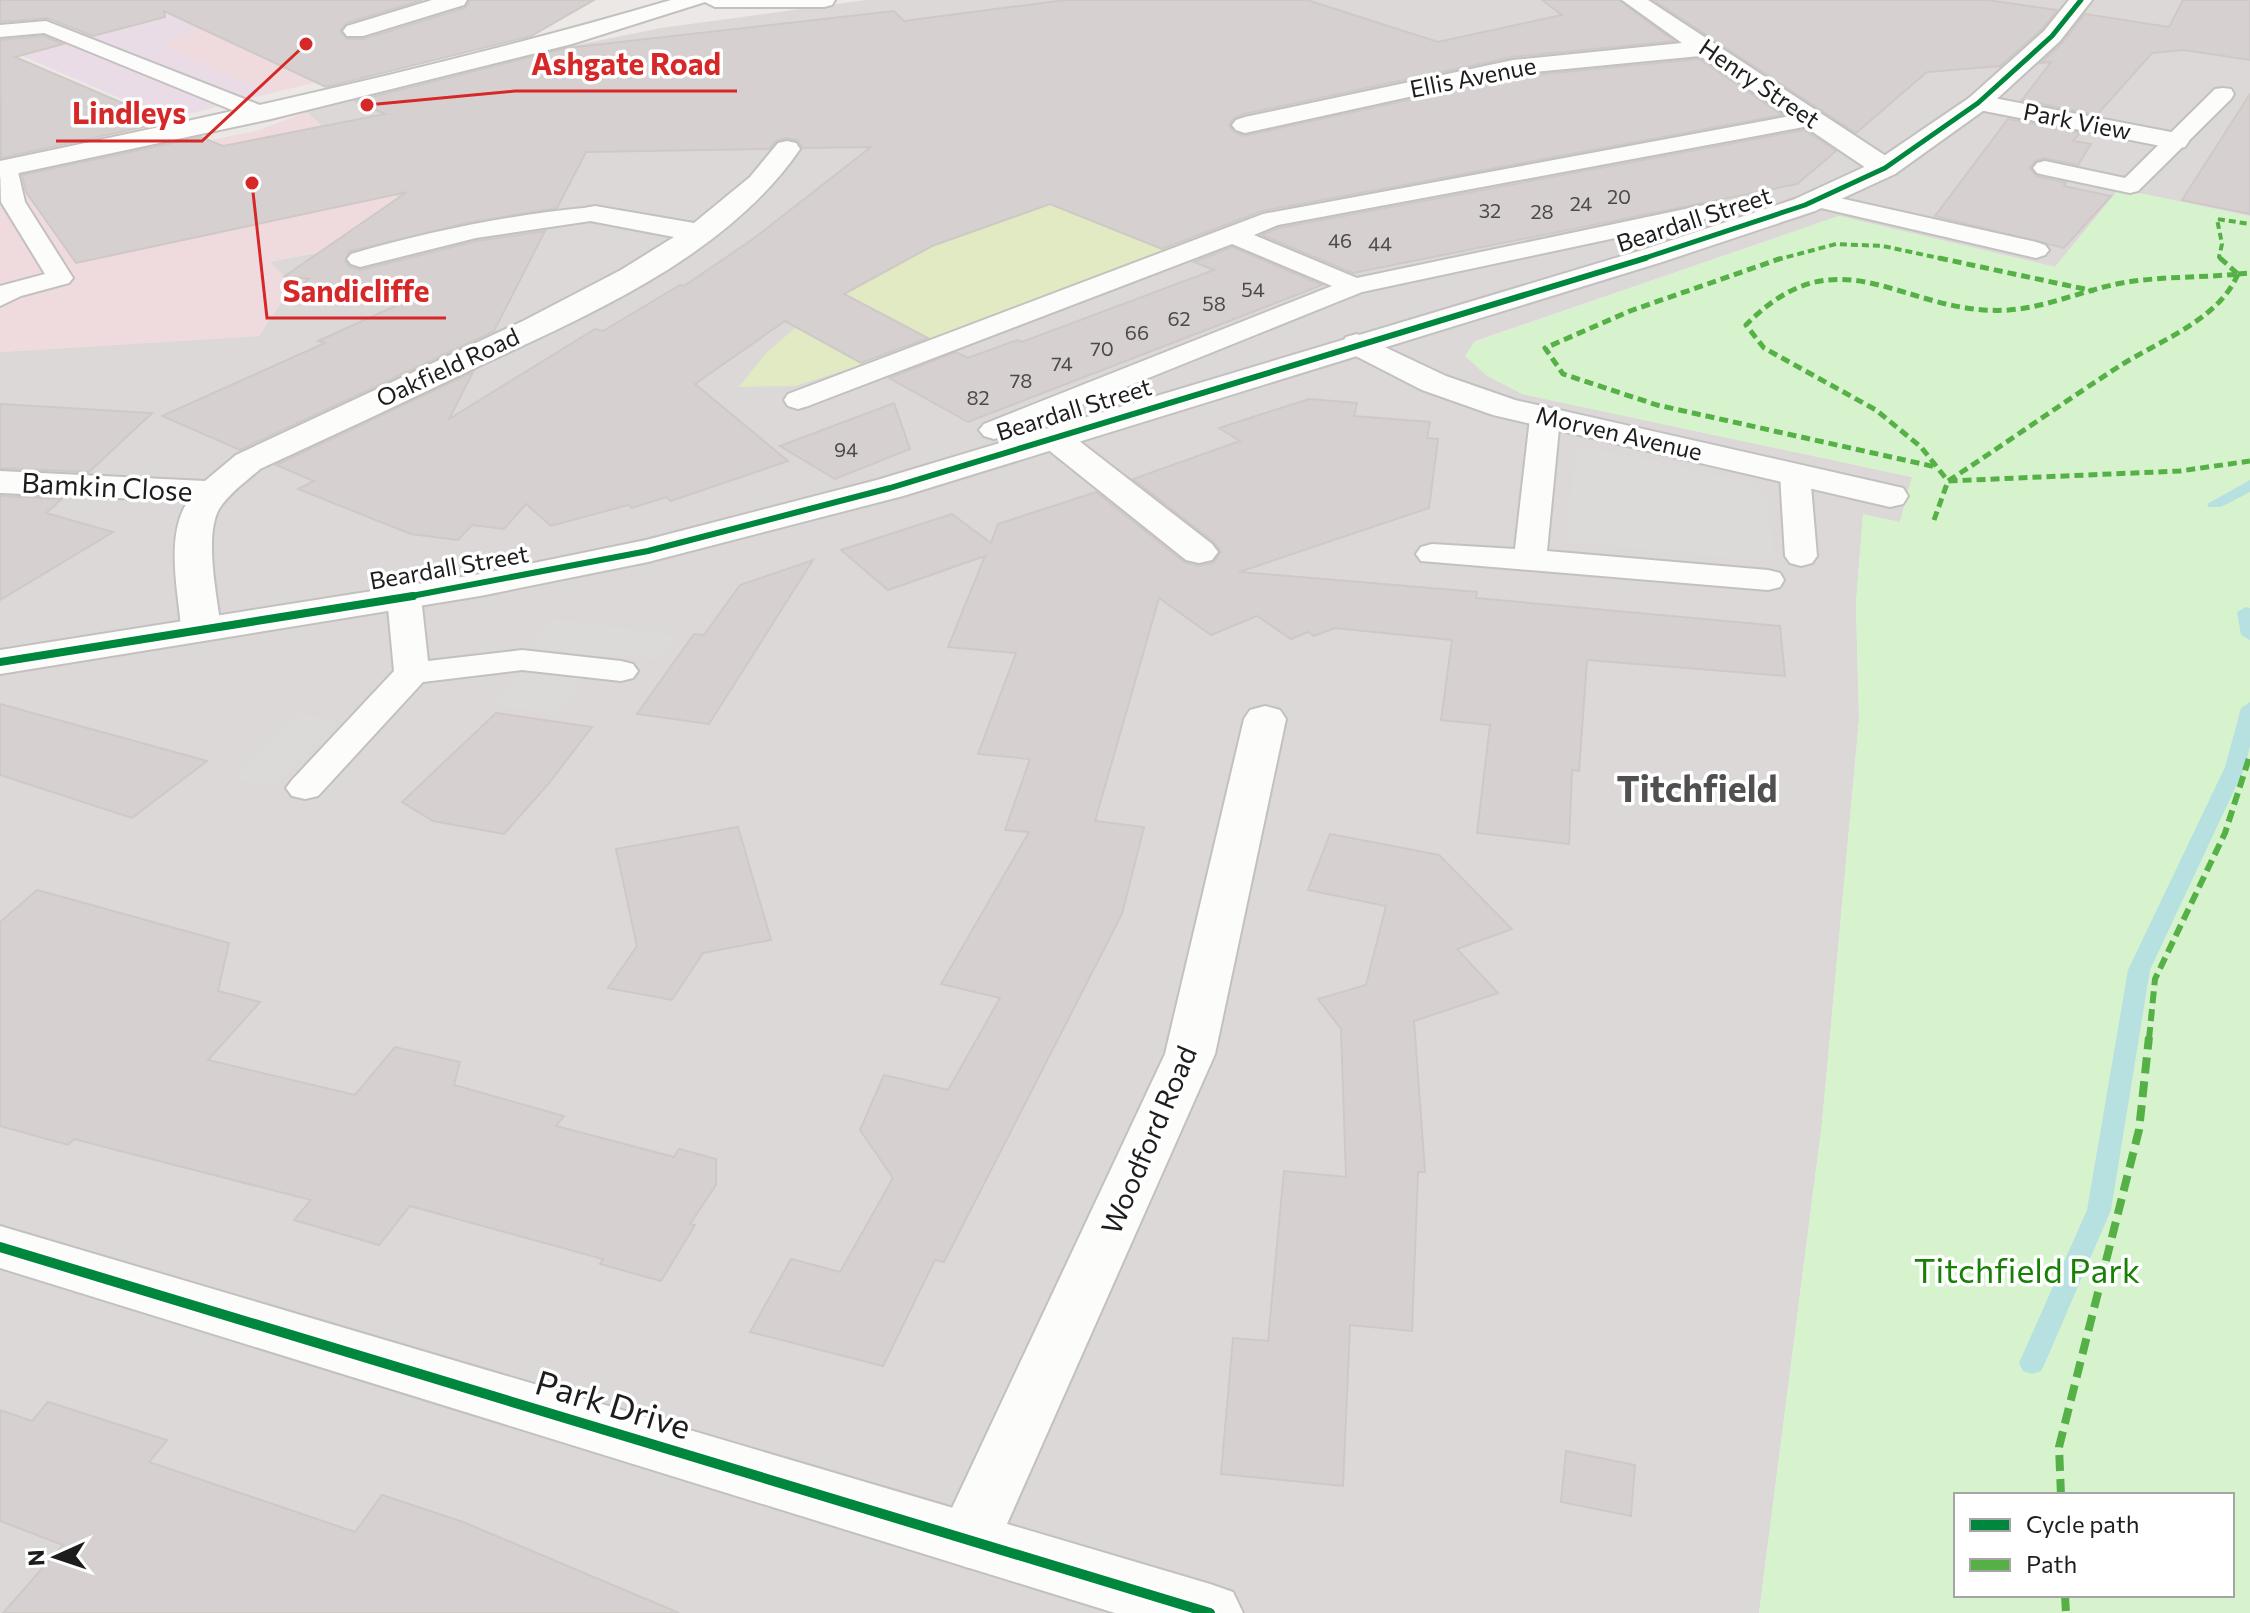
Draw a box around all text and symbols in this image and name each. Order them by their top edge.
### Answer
street label: Henry Street [1694,32,1826,134]
callout: Ashgate Road [515,37,737,91]
text: Ashgate Road [531,44,721,81]
street label: Ellis Avenue [1407,50,1538,103]
callout: Lindleys [56,87,202,141]
text: Lindleys [72,93,186,130]
street label: Park View [2021,96,2134,145]
street label: Beardall Street [1613,180,1775,257]
house number: 20 [1607,184,1631,208]
house number: 24 [1570,191,1592,215]
house number: 32 [1479,198,1501,222]
house number: 28 [1530,199,1554,223]
house number: 46 [1328,228,1352,252]
house number: 44 [1368,231,1392,255]
callout: Sandicliffe [267,264,446,318]
text: Sandicliffe [282,271,430,308]
house number: 54 [1241,277,1265,301]
house number: 58 [1202,291,1226,315]
house number: 62 [1167,306,1191,330]
house number: 66 [1125,320,1149,344]
street label: Oakfield Road [371,321,523,412]
house number: 70 [1090,336,1114,360]
house number: 74 [1051,351,1073,375]
house number: 78 [1010,368,1032,392]
street label: Beardall Street [992,371,1155,446]
house number: 82 [966,385,990,409]
street label: Morven Avenue [1533,399,1705,466]
house number: 94 [834,437,858,461]
street label: Bamkin Close [21,465,193,507]
street label: Beardall Street [367,538,531,595]
district label: Titchfield [1616,765,1778,809]
street label: Woodford Road [1093,1040,1203,1239]
park label: Titchfield Park [1914,1248,2140,1290]
street label: Park Drive [531,1360,696,1447]
legend [1954,1493,2234,1597]
text: Cycle path [2026,1509,2140,1538]
north arrow [16,1517,96,1597]
text: N [22,1549,49,1567]
text: Path [2026,1549,2077,1578]

